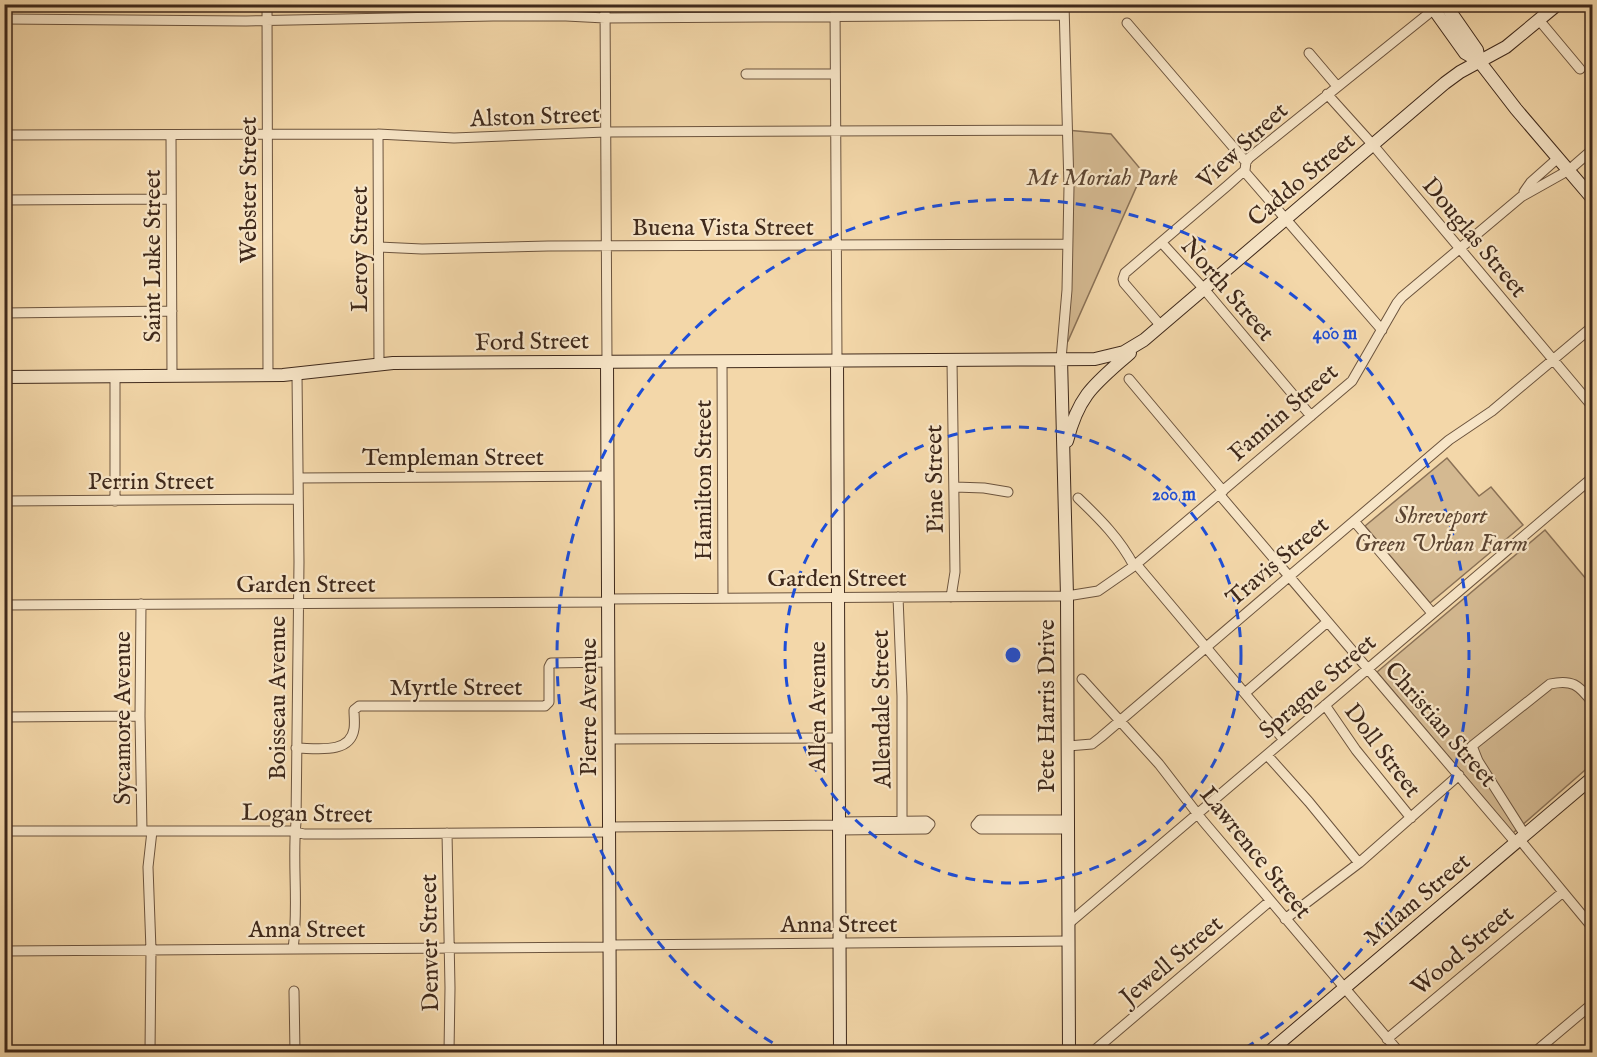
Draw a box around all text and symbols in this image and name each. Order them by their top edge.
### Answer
street label: View Street [1190,96,1295,197]
street label: Alston Street [469,100,601,135]
street label: Webster Street [234,117,265,263]
street label: Caddo Street [1242,126,1362,234]
park label: Mt Moriah Park [1026,163,1178,194]
street label: Saint Luke Street [138,169,169,343]
street label: Douglas Street [1414,171,1533,305]
street label: Leroy Street [345,186,376,312]
street label: Buena Vista Street [632,213,814,244]
street label: North Street [1173,232,1280,348]
text: 400 m [1313,323,1357,346]
street label: Ford Street [475,326,589,359]
street label: Fannin Street [1223,357,1345,469]
street label: Hamilton Street [689,399,720,561]
street label: Pine Street [919,424,952,534]
street label: Templeman Street [362,443,544,474]
street label: Perrin Street [88,467,214,498]
text: 200 m [1152,484,1196,507]
park label: Shreveport Green Urban Farm [1354,501,1528,560]
street label: Travis Street [1220,510,1336,614]
street label: Garden Street [767,564,907,595]
street label: Garden Street [236,570,376,601]
street label: Boisseau Avenue [263,616,294,780]
street label: Pete Harris Drive [1032,619,1063,793]
street label: Sprague Street [1253,628,1383,747]
street label: Allendale Street [866,629,899,790]
street label: Sycamore Avenue [108,631,139,805]
street label: Pierre Avenue [574,638,605,776]
street label: Allen Avenue [803,641,834,774]
centre of rings [1003,645,1023,665]
street label: Christian Street [1377,656,1503,794]
street label: Myrtle Street [389,673,523,704]
street label: Doll Street [1336,698,1427,804]
street label: Lawrence Street [1192,780,1318,926]
street label: Logan Street [241,798,373,831]
street label: Milam Street [1358,847,1477,954]
street label: Denver Street [414,874,447,1012]
street label: Wood Street [1405,899,1521,1003]
street label: Jewell Street [1112,909,1230,1015]
street label: Anna Street [779,910,898,941]
street label: Anna Street [247,915,366,946]

